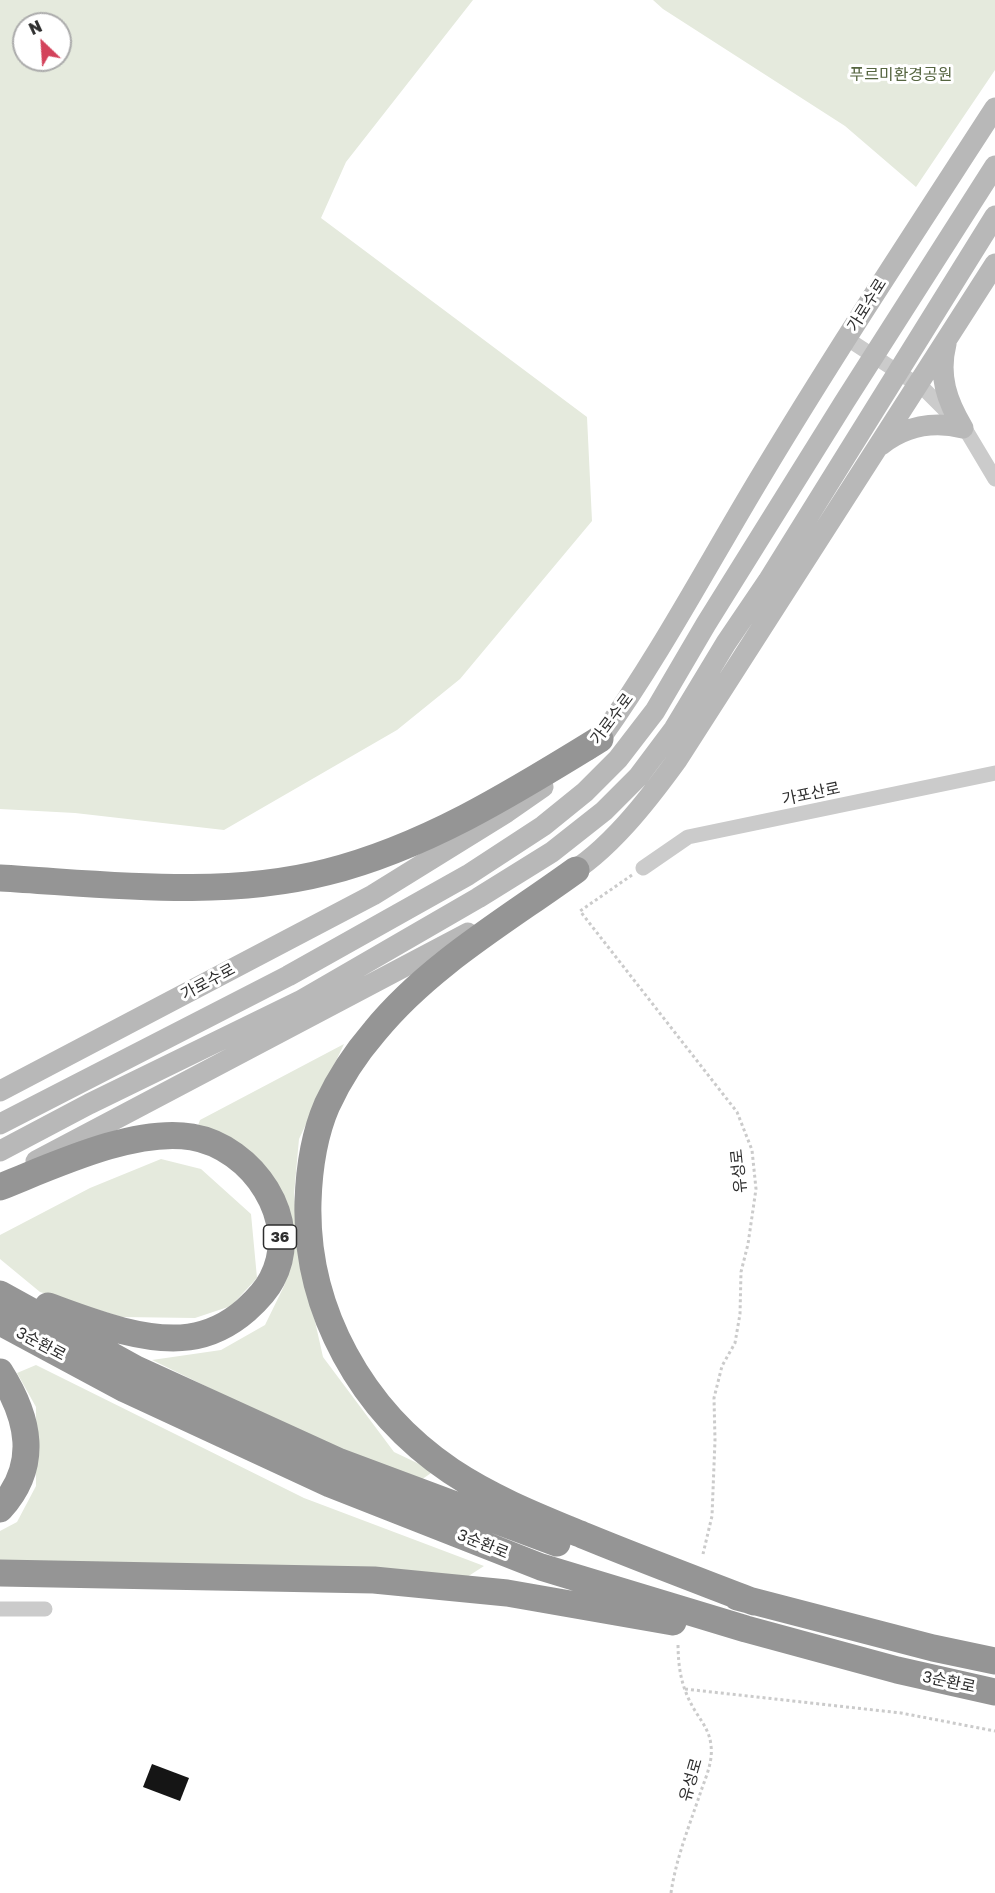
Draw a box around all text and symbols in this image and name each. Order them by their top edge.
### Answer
north arrow [12,12,72,72]
text: N [25,16,45,39]
park label: 푸르미환경공원 [849,65,953,85]
street label: 가로수로 [843,275,891,335]
street label: 가로수로 [587,690,637,748]
street label: 가포산로 [780,778,842,810]
street label: 가로수로 [177,960,239,1004]
street label: 유성로 [727,1148,751,1194]
road number: 36 [264,1225,296,1249]
street label: 3순환로 [13,1323,69,1365]
street label: 3순환로 [455,1525,511,1563]
street label: 3순환로 [921,1667,977,1697]
street label: 유성로 [676,1756,706,1804]

